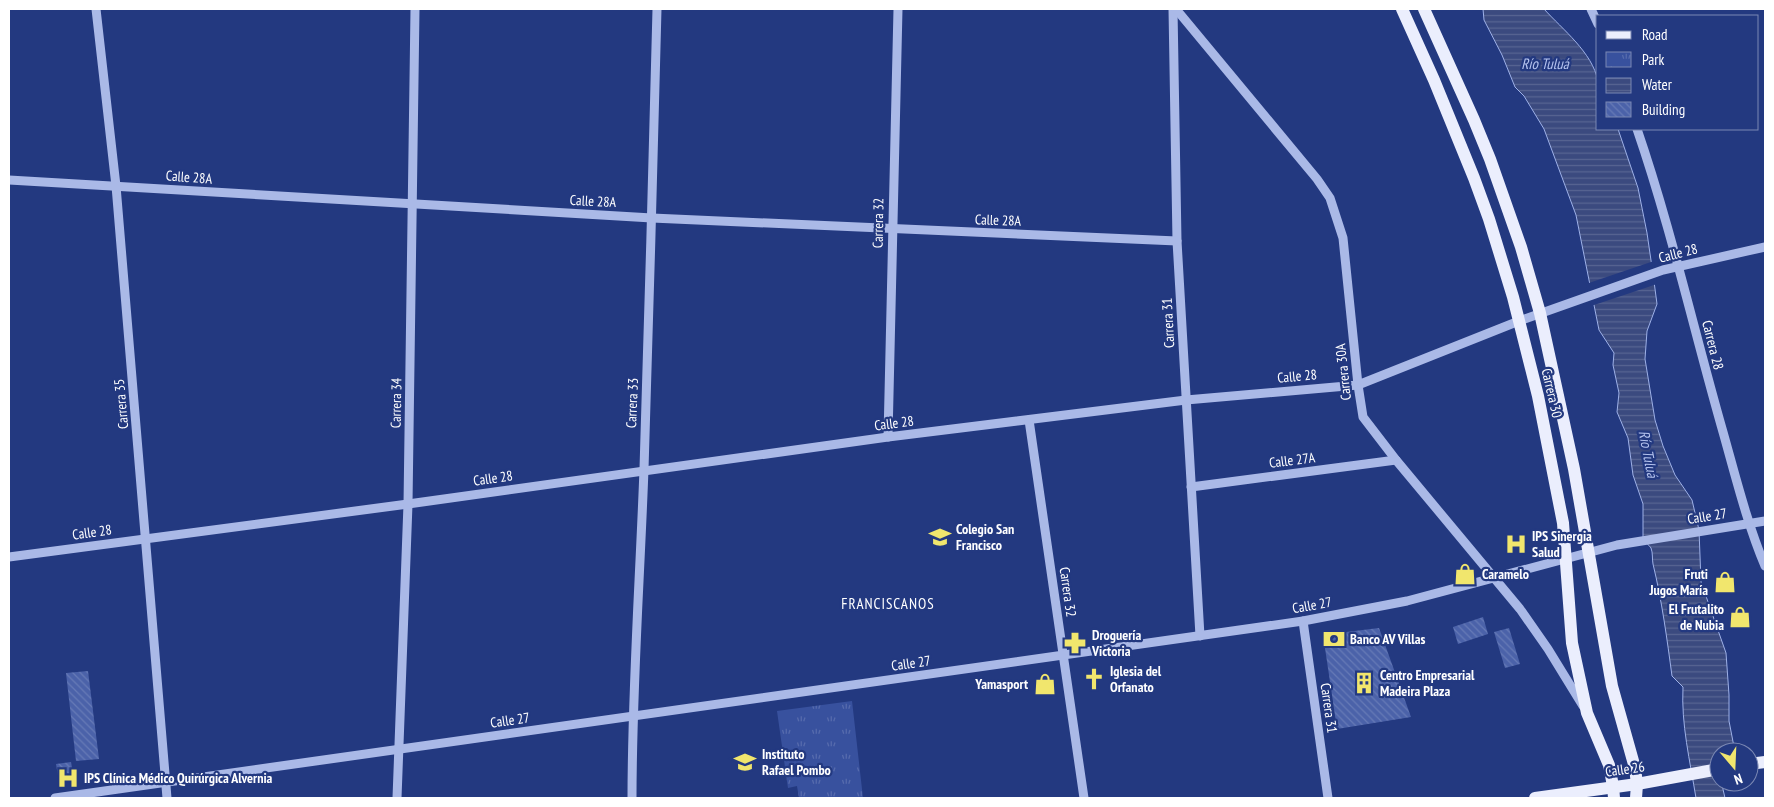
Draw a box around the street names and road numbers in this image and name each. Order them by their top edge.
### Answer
street label: Calle 28A [165,166,213,188]
street label: Calle 28A [569,191,617,211]
street label: Carrera 32 [869,198,887,248]
street label: Calle 28A [975,210,1022,230]
street label: Calle 28 [1657,239,1699,267]
street label: Carrera 31 [1158,297,1178,349]
street label: Carrera 28 [1698,318,1728,372]
street label: Carrera 30A [1331,342,1355,401]
street label: Calle 28 [1276,365,1318,387]
street label: Carrera 30 [1538,366,1566,420]
street label: Carrera 34 [387,377,405,428]
street label: Carrera 35 [110,378,132,430]
street label: Carrera 33 [622,378,642,428]
street label: Calle 28 [873,412,915,434]
street label: Calle 27A [1268,448,1316,472]
street label: Calle 28 [472,466,514,490]
street label: Calle 27 [1686,504,1728,528]
street label: Calle 28 [71,520,113,544]
street label: Carrera 32 [1056,566,1080,618]
street label: Calle 27 [1291,593,1333,617]
street label: Calle 27 [890,651,932,675]
street label: Carrera 31 [1317,682,1341,734]
street label: Calle 27 [489,708,531,732]
street label: Calle 26 [1604,757,1646,781]

